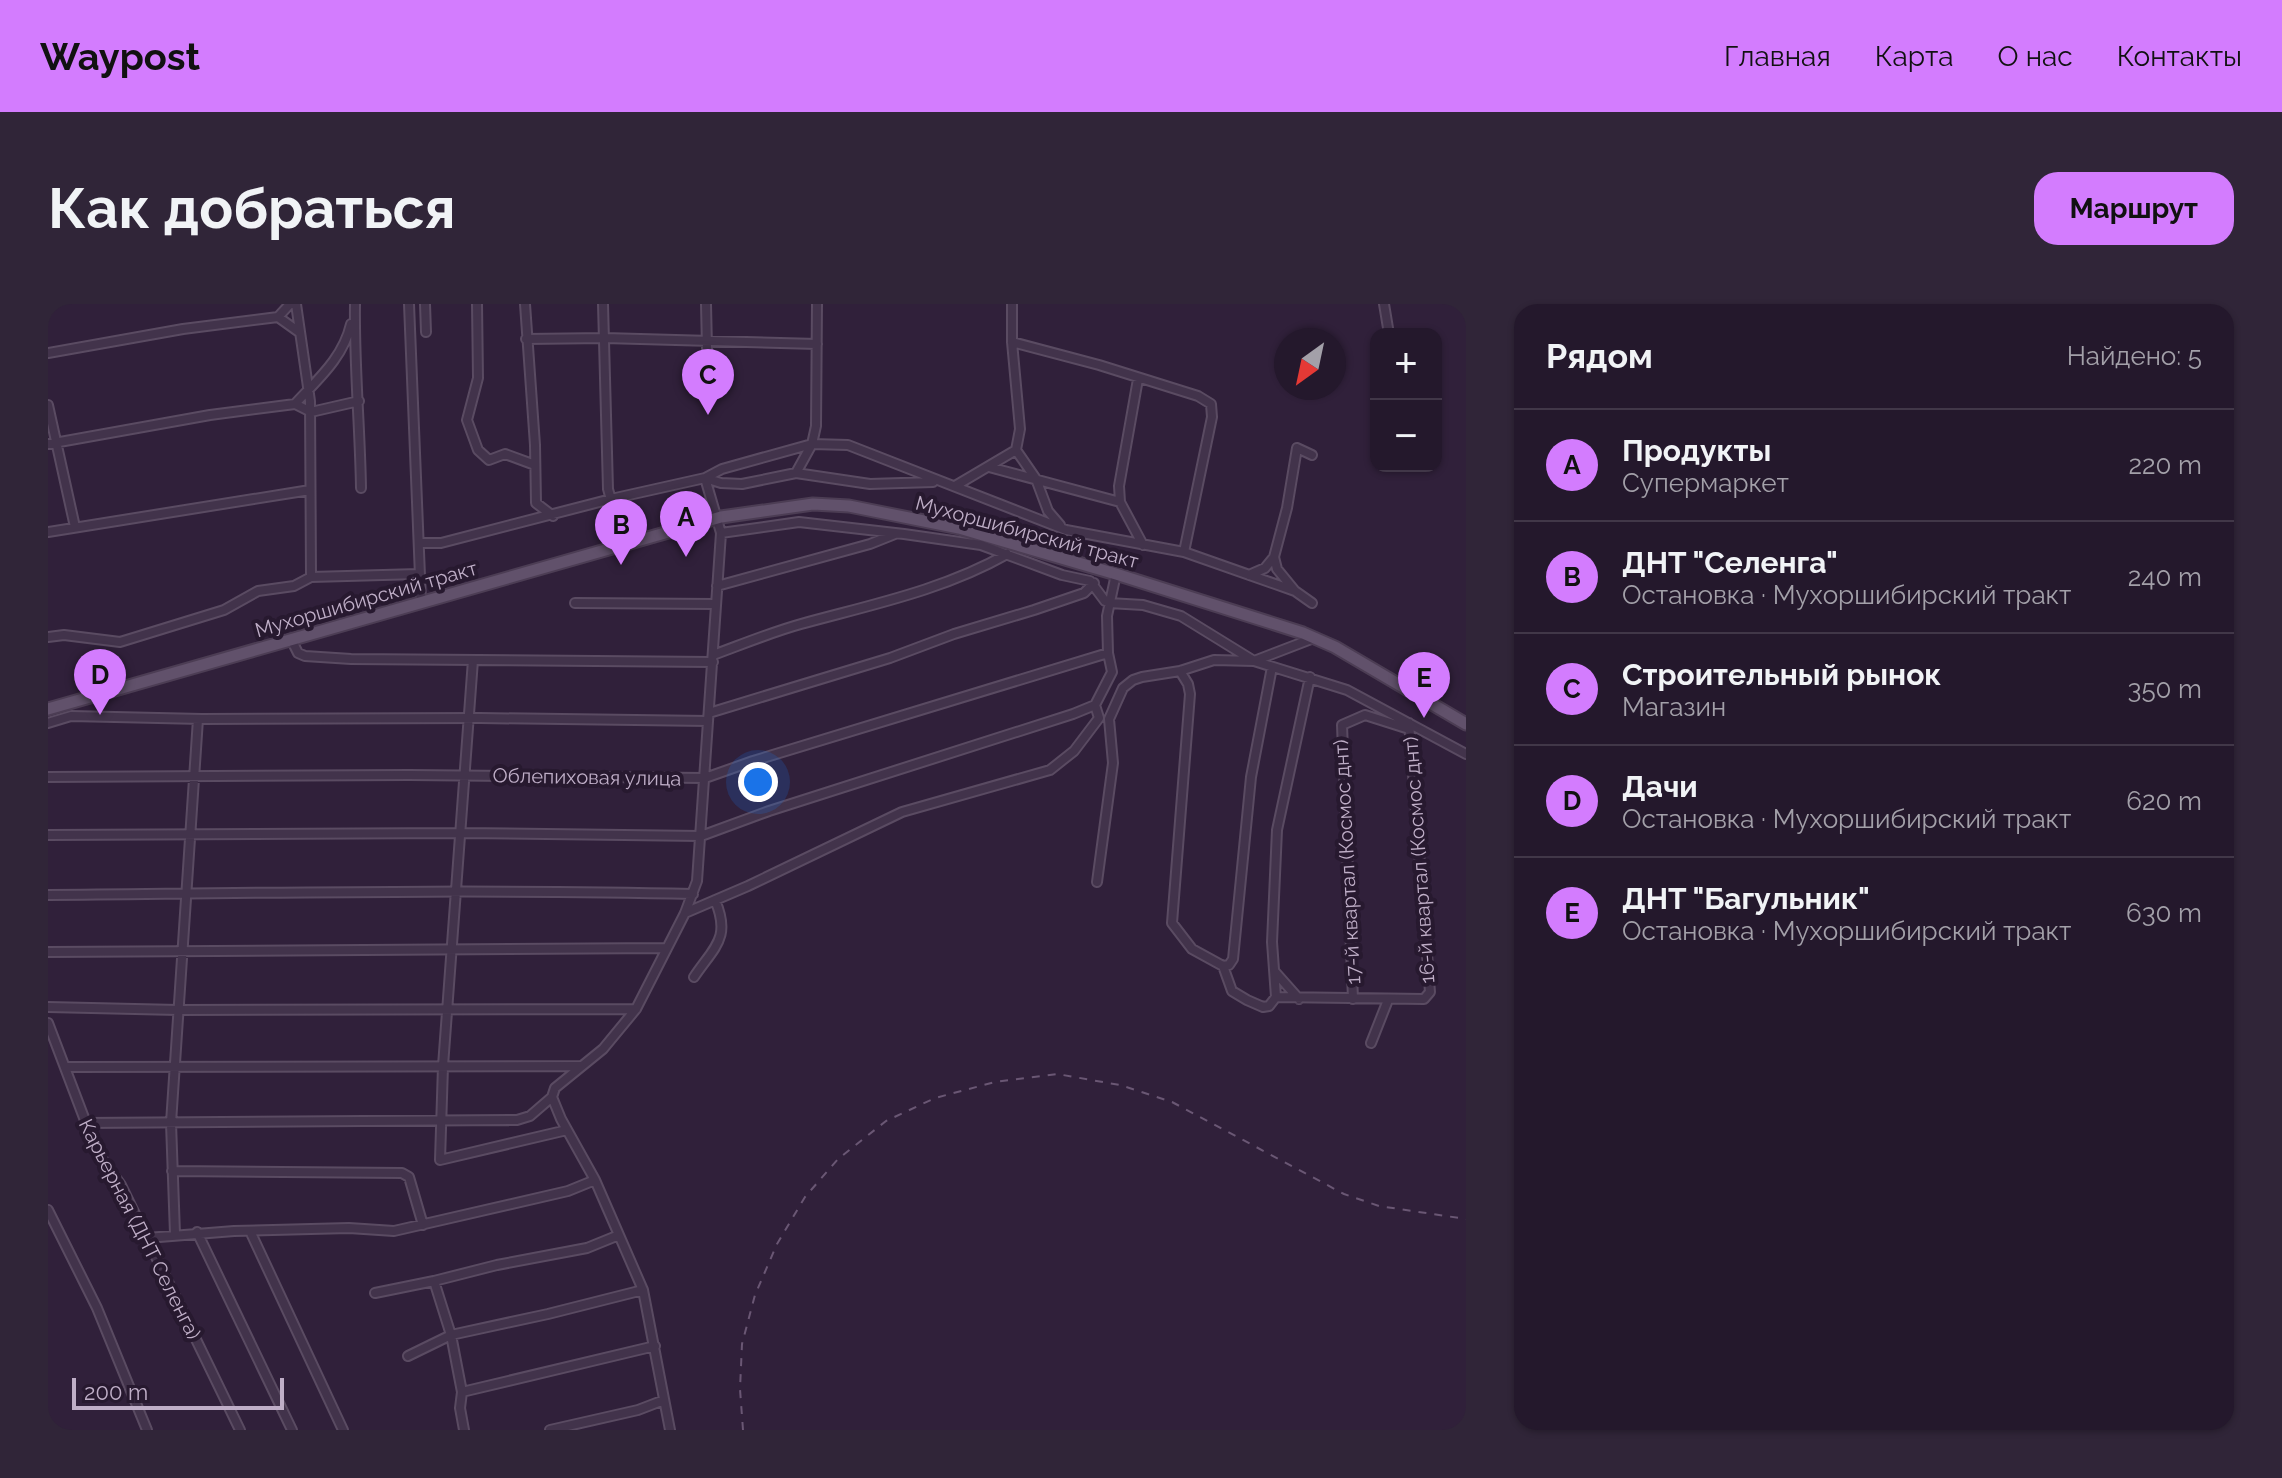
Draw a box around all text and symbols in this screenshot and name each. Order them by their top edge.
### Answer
text: Waypost [40,34,200,79]
text: Главная [1724,40,1831,73]
text: Карта [1875,40,1954,73]
text: О нас [1998,40,2073,73]
text: Контакты [2117,40,2242,73]
button: Маршрут [2034,172,2234,245]
text: Как добраться [48,175,455,241]
north arrow [1274,328,1346,400]
map controls [1370,328,1442,472]
button: + [1370,328,1442,400]
text: Рядом [1546,336,1653,376]
text: Найдено: 5 [2067,341,2202,371]
pin: C [682,349,734,415]
button: − [1370,400,1442,472]
text: Продукты [1622,433,1771,468]
text: A [1563,450,1581,480]
text: 220 m [2128,450,2202,480]
text: Супермаркет [1622,468,1789,498]
pin: A [660,491,712,557]
street label: Мухоршибирский тракт [913,491,1142,573]
pin: B [595,499,647,565]
text: ДНТ "Селенга" [1622,545,1838,580]
street label: Мухоршибирский тракт [252,556,480,642]
text: B [1563,562,1581,592]
text: 240 m [2128,562,2202,592]
text: Остановка · Мухоршибирский тракт [1622,580,2072,610]
pin: D [74,649,126,715]
pin: E [1398,652,1450,718]
text: Строительный рынок [1622,657,1941,692]
text: C [1563,674,1581,704]
text: 350 m [2128,674,2202,704]
text: Магазин [1622,692,1726,722]
street label: 16-й квартал (Космос днт) [1398,736,1440,984]
street label: 17-й квартал (Космос днт) [1329,739,1365,985]
your location [738,762,778,802]
street label: Облепиховая улица [492,763,682,791]
text: Дачи [1622,769,1698,804]
text: D [1563,786,1581,816]
text: 620 m [2126,786,2202,816]
text: Остановка · Мухоршибирский тракт [1622,804,2072,834]
text: ДНТ "Багульник" [1622,881,1870,916]
text: E [1564,898,1580,928]
text: 630 m [2126,898,2202,928]
text: Остановка · Мухоршибирский тракт [1622,916,2072,946]
street label: Карьерная (ДНТ Селенга) [74,1115,206,1343]
scale bar [72,1374,284,1410]
text: 200 m [84,1379,148,1405]

